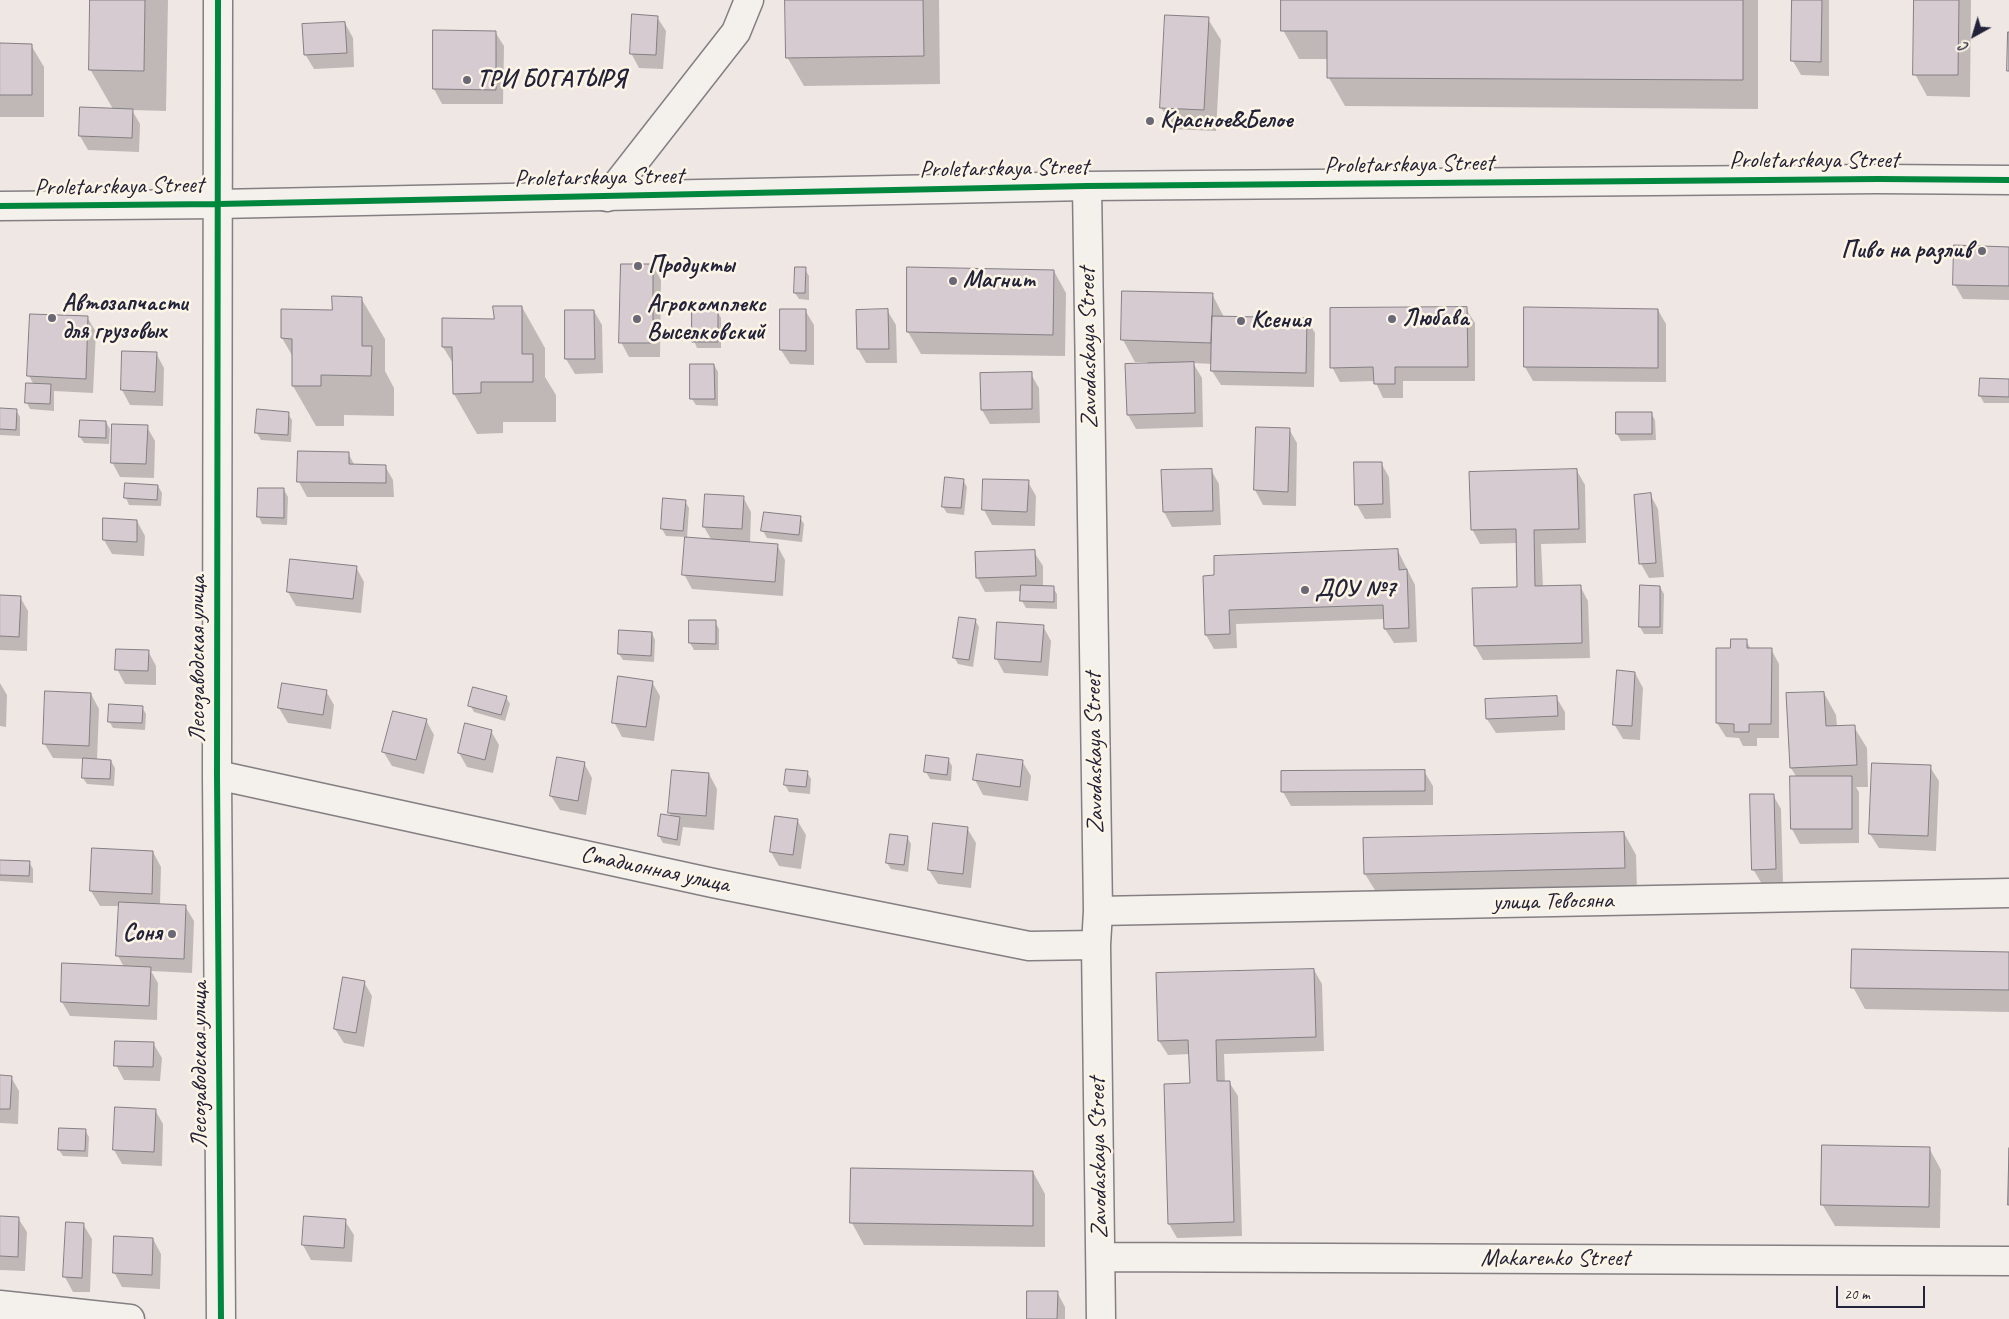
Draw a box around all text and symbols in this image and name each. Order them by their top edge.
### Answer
north arrow [1949,10,1999,60]
text: С [1956,38,1972,56]
place label: ТРИ БОГАТЫРЯ [477,66,626,94]
marker: ТРИ БОГАТЫРЯ [461,74,473,86]
place label: Красное&Белое [1160,107,1293,135]
marker: Красное&Белое [1144,115,1156,127]
street label: Proletarskaya Street [1729,147,1899,175]
street label: Proletarskaya Street [1324,149,1494,181]
street label: Proletarskaya Street [919,153,1089,185]
street label: Proletarskaya Street [514,162,684,194]
street label: Proletarskaya Street [34,171,204,203]
place label: Пиво на разлив [1841,237,1972,265]
marker: Пиво на разлив [1976,245,1988,257]
place label: Продукты [648,252,735,280]
marker: Продукты [632,260,644,272]
place label: Магнит [963,267,1036,295]
street label: Zavodaskaya Street [1073,267,1105,429]
marker: Магнит [947,275,959,287]
place label: Автозапчасти для грузовых [62,290,188,346]
place label: Агрокомплекс Выселковский [647,291,766,347]
place label: Любава [1402,305,1468,333]
place label: Ксения [1251,307,1311,335]
marker: Автозапчасти для грузовых [46,312,58,324]
marker: Агрокомплекс Выселковский [631,313,643,325]
marker: Любава [1386,313,1398,325]
marker: Ксения [1235,315,1247,327]
street label: Лесозаводская улица [184,576,212,742]
place label: ДОУ №7 [1315,576,1395,604]
marker: ДОУ №7 [1299,584,1311,596]
street label: Zavodaskaya Street [1079,672,1111,834]
street label: Стадионная улица [578,840,732,900]
street label: улица Тевосяна [1492,887,1614,917]
place label: Соня [123,920,162,948]
marker: Соня [166,928,178,940]
street label: Лесозаводская улица [186,982,214,1148]
street label: Zavodaskaya Street [1083,1077,1115,1239]
street label: Makarenko Street [1481,1245,1629,1273]
scale bar [1839,1276,1928,1308]
text: 20 m [1844,1285,1870,1304]

